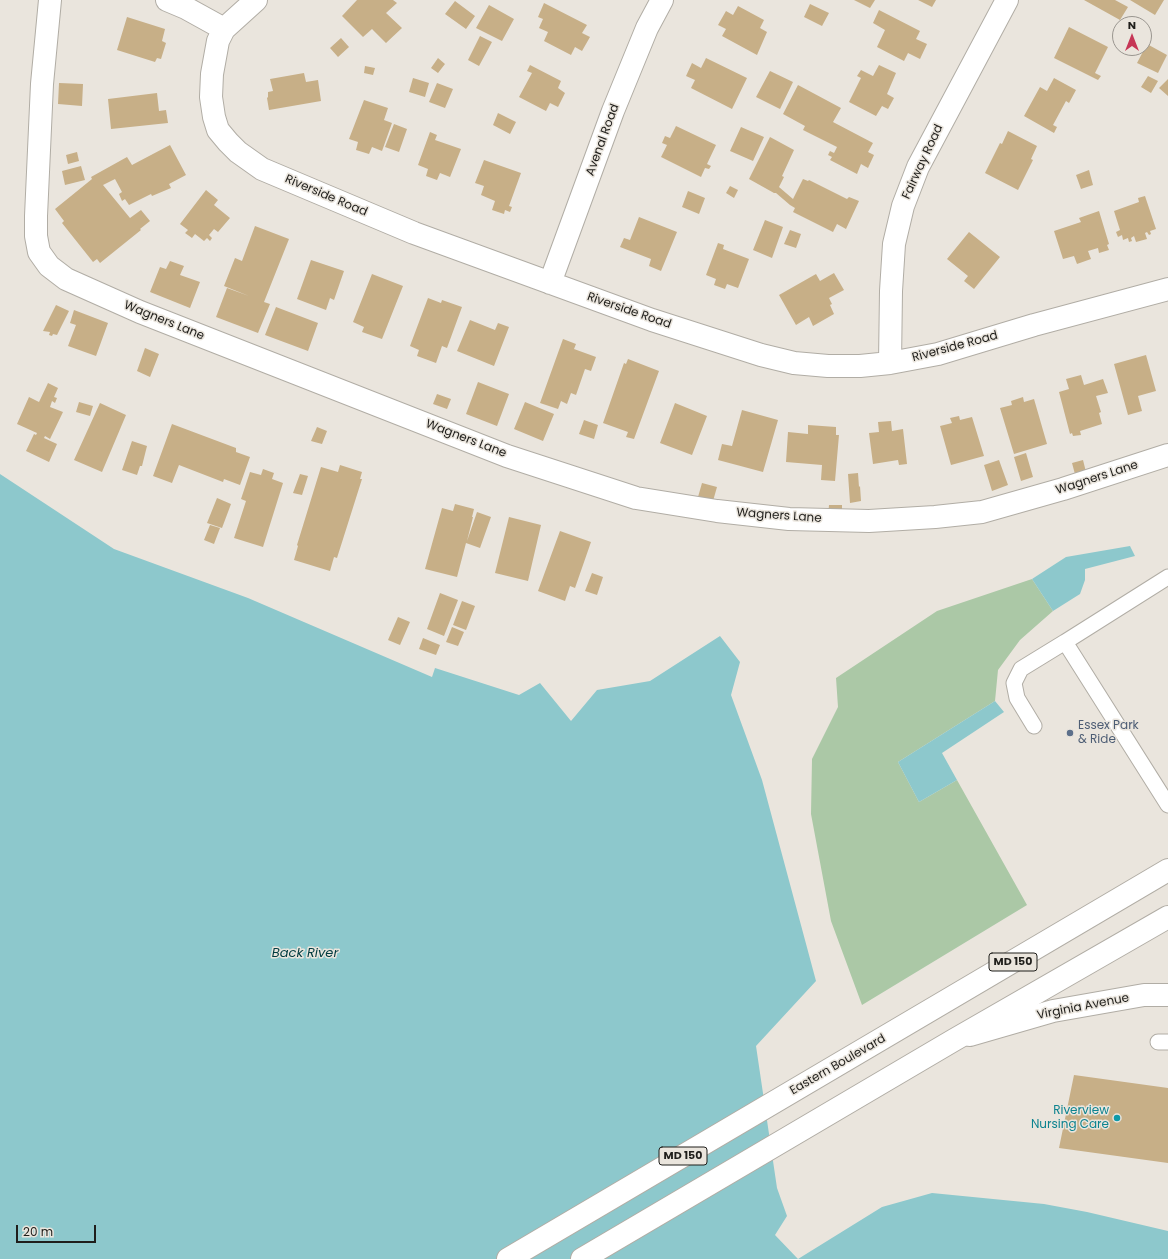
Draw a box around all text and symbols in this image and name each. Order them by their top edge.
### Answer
north arrow [1112,16,1152,56]
text: N [1128,17,1136,33]
street label: Avenal Road [583,102,623,178]
street label: Fairway Road [899,122,947,202]
street label: Riverside Road [283,172,369,220]
street label: Riverside Road [585,290,673,332]
street label: Wagners Lane [122,298,206,344]
street label: Riverside Road [911,329,999,365]
street label: Wagners Lane [424,417,508,461]
street label: Wagners Lane [1054,458,1140,498]
street label: Wagners Lane [736,506,822,526]
place label: Essex Park & Ride [1078,719,1139,747]
marker: Essex Park & Ride [1065,728,1075,738]
water label: Back River [272,946,338,962]
road number: MD 150 [989,953,1037,971]
street label: Virginia Avenue [1036,991,1130,1023]
street label: Eastern Boulevard [788,1032,888,1098]
place label: Riverview Nursing Care [1031,1104,1109,1132]
marker: Riverview Nursing Care [1112,1113,1122,1123]
road number: MD 150 [659,1147,707,1165]
scale bar [18,1217,98,1243]
text: 20 m [23,1223,53,1240]

